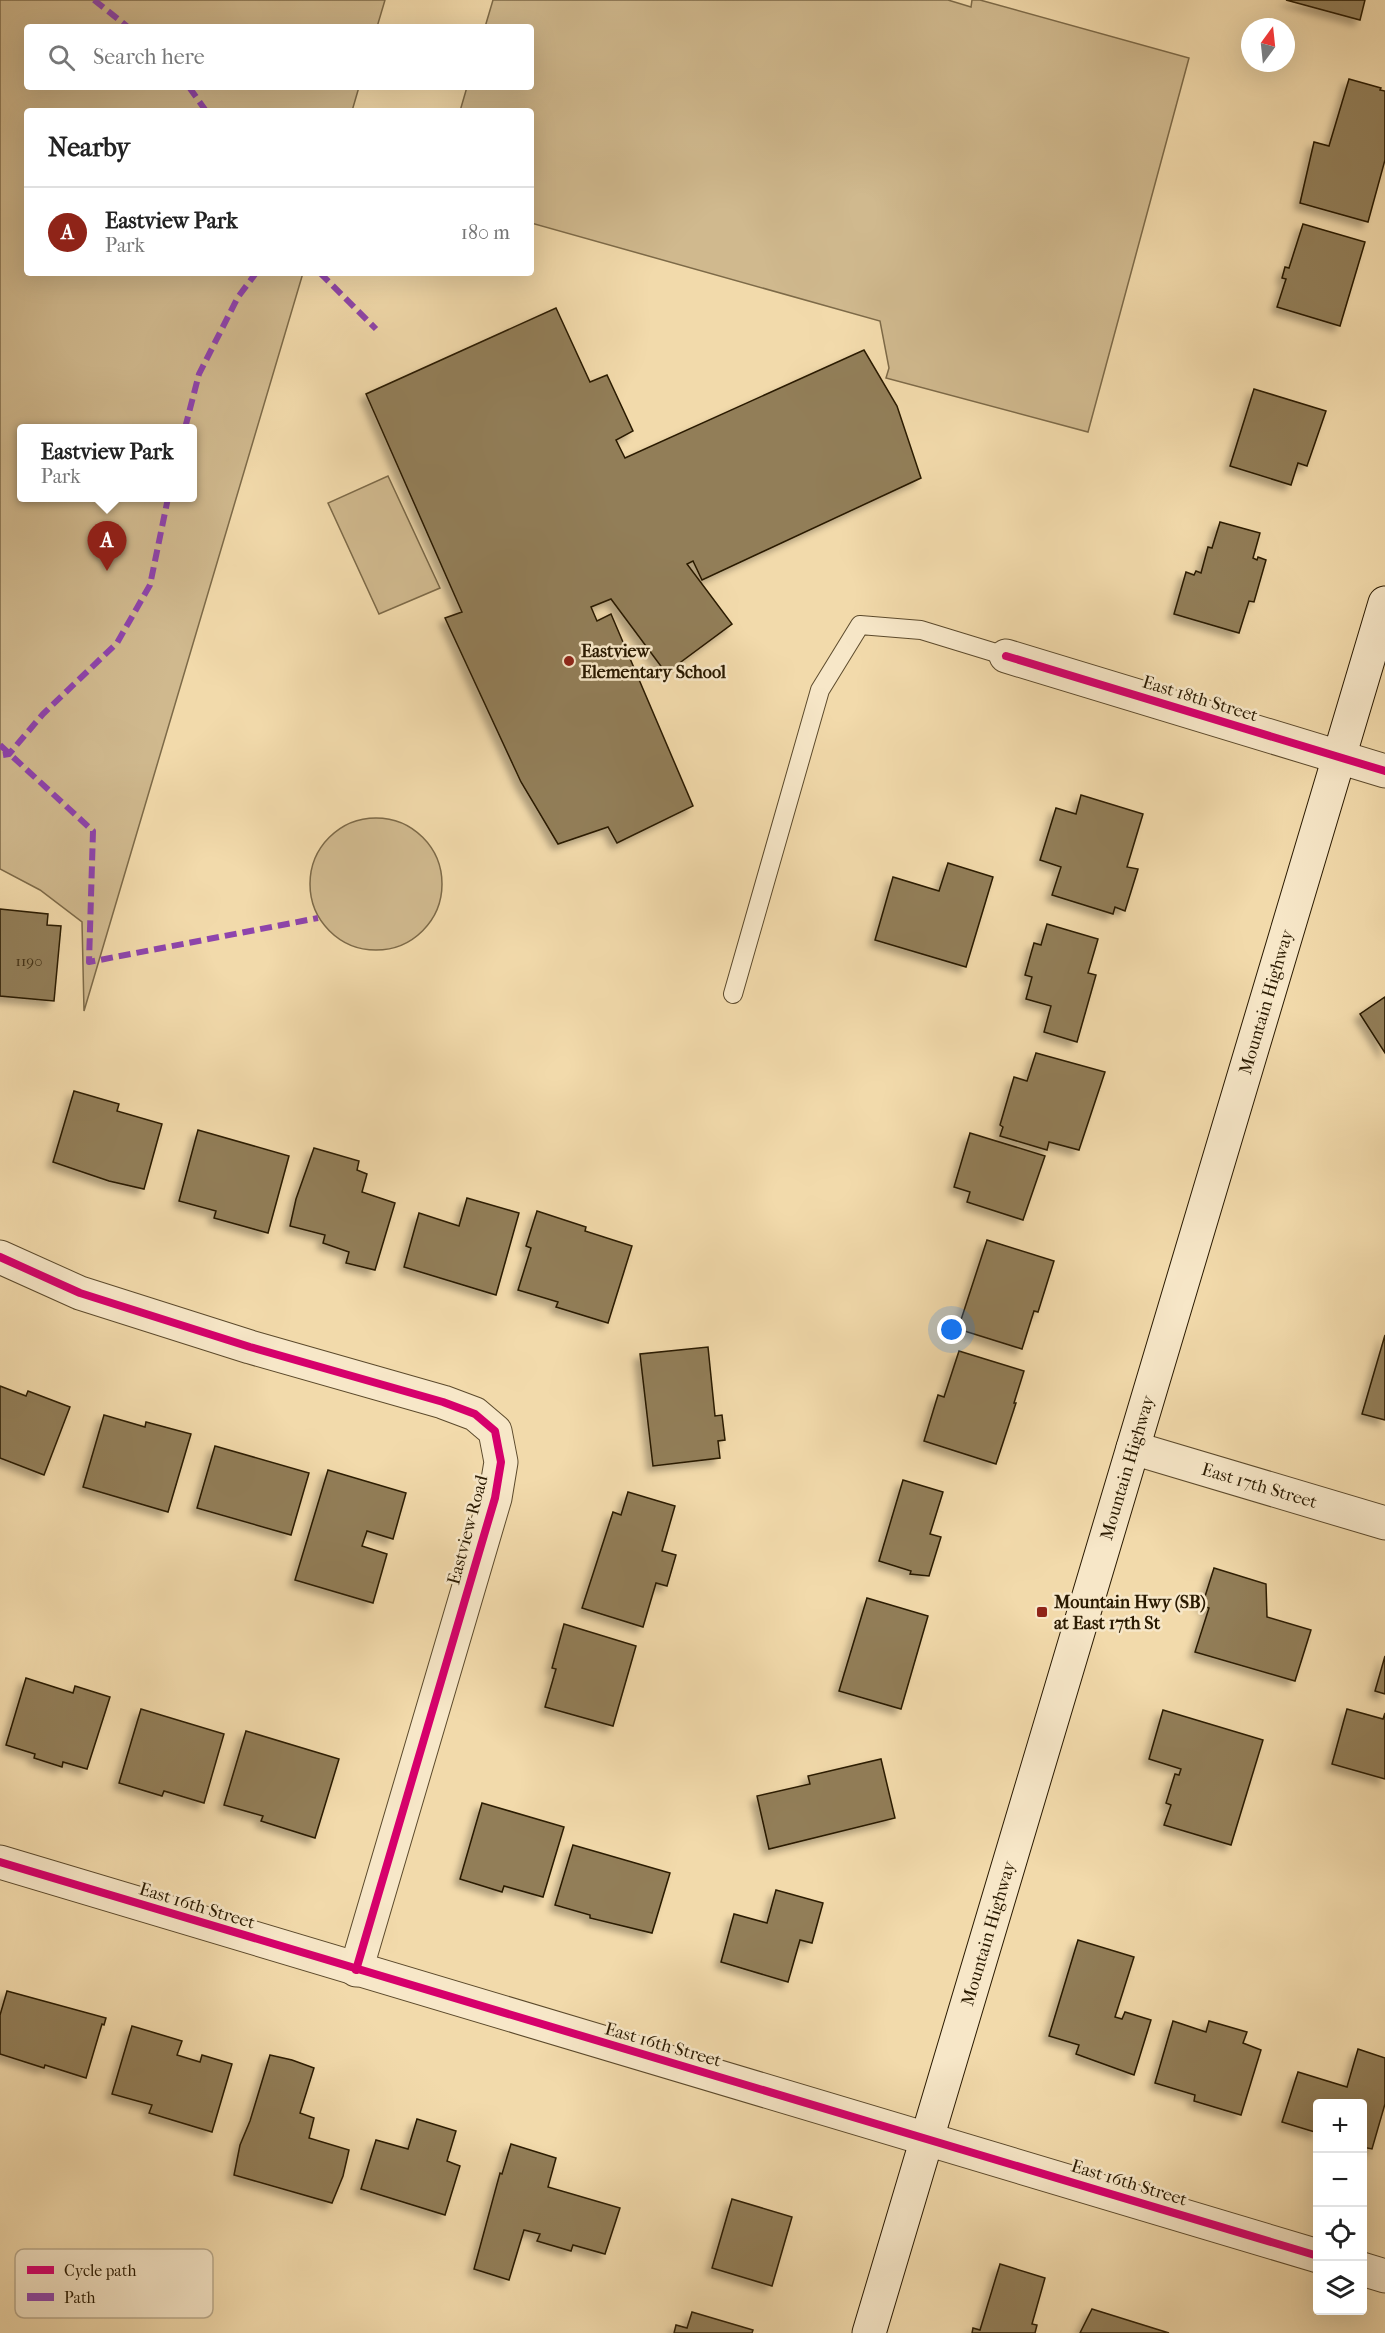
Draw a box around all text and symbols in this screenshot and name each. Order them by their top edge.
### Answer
north arrow [1241,18,1295,72]
search box [24,24,534,90]
icon: search [45,41,78,74]
text: Search here [93,44,205,70]
text: Nearby [48,132,130,163]
text: Eastview Park [105,208,237,234]
text: A [61,221,74,244]
text: 180 m [461,221,510,244]
text: Park [105,234,145,257]
popup [17,424,197,502]
text: Eastview Park [41,439,173,465]
text: Park [41,465,81,488]
pin: A [88,522,126,571]
place label: Eastview Elementary School [581,641,727,683]
marker: Eastview Elementary School [562,654,576,668]
street label: East 18th Street [1140,671,1261,727]
street label: Mountain Highway [1235,926,1298,1077]
house number: 1190 [16,952,42,970]
your location [937,1315,966,1344]
street label: Mountain Highway [1096,1392,1159,1542]
street label: East 17th Street [1199,1459,1320,1513]
street label: Eastview Road [443,1473,493,1587]
place label: Mountain Hwy (SB) at East 17th St [1053,1592,1206,1634]
marker: Mountain Hwy (SB) at East 17th St [1035,1605,1049,1619]
street label: Mountain Highway [957,1857,1020,2008]
street label: East 16th Street [136,1878,258,1934]
street label: East 16th Street [602,2018,724,2072]
map controls [1313,2099,1367,2315]
button: + [1313,2099,1367,2153]
button: − [1313,2153,1367,2207]
street label: East 16th Street [1068,2155,1190,2211]
button: locate [1313,2207,1367,2261]
legend [15,2249,213,2318]
text: Cycle path [64,2261,136,2280]
button: layers [1313,2261,1367,2315]
text: Path [64,2288,96,2307]

